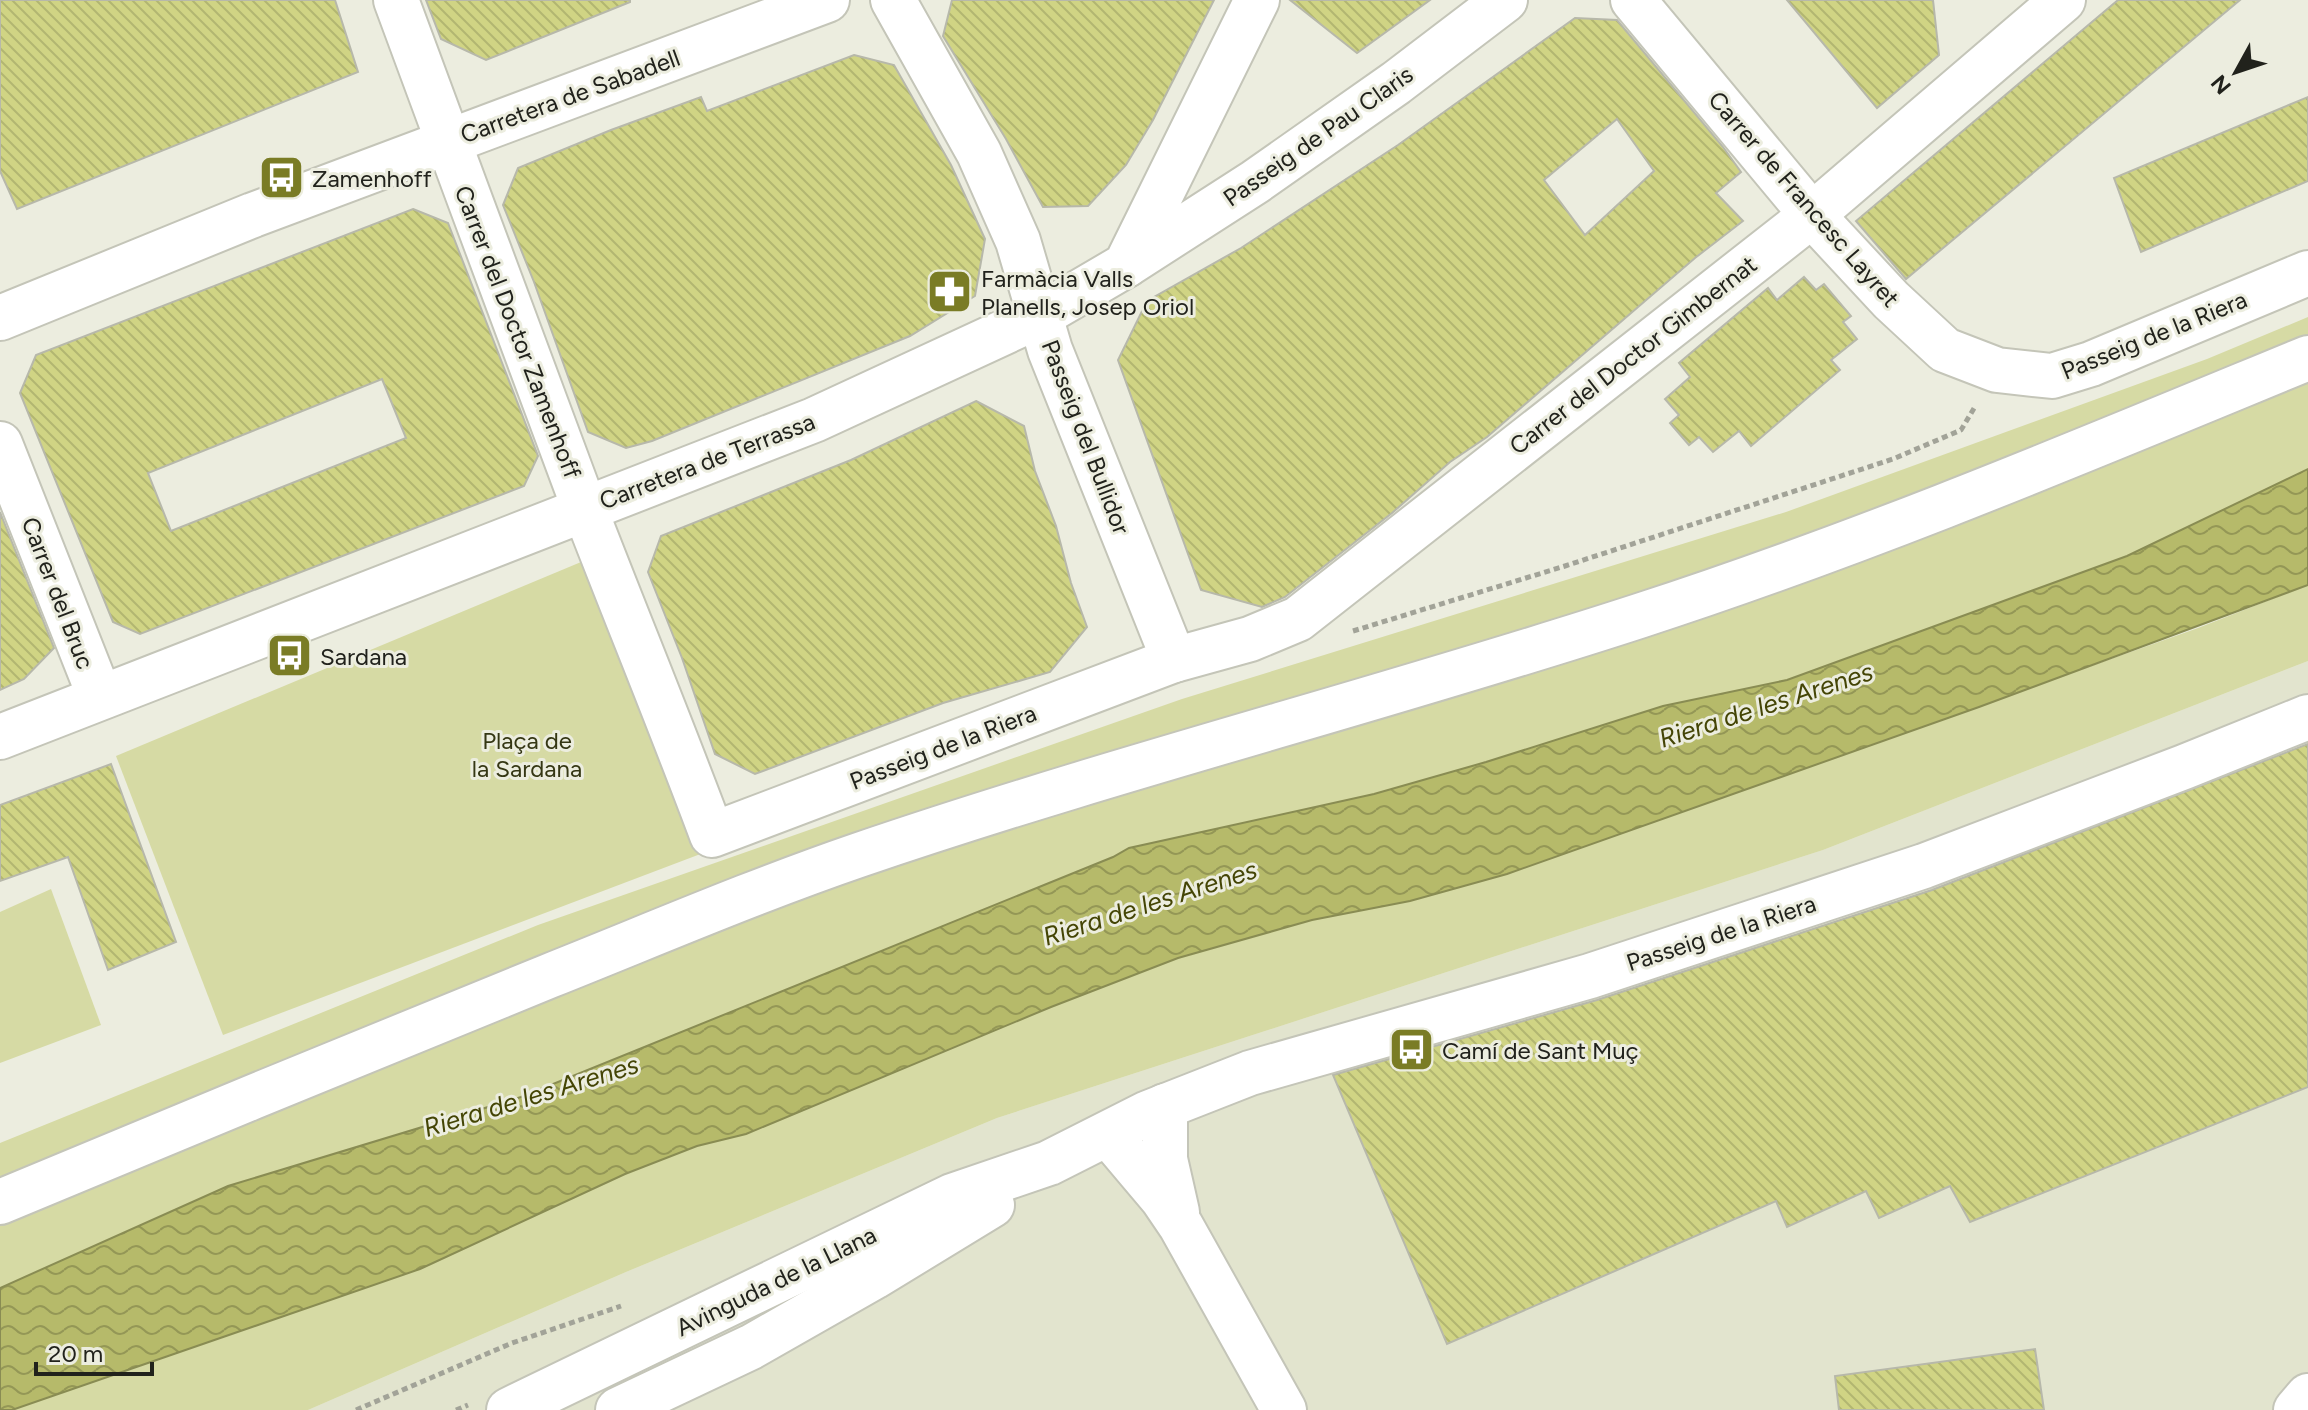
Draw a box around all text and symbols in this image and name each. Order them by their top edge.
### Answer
north arrow [2196,32,2276,112]
street label: Carretera de Sabadell [456,43,684,149]
street label: Passeig de Pau Claris [1218,60,1418,212]
text: N [2205,69,2237,100]
street label: Carrer de Francesc Layret [1702,85,1906,313]
bus stop icon: Zamenhoff [257,154,305,202]
place label: Zamenhoff [312,164,432,193]
street label: Carrer del Doctor Zamenhoff [449,182,587,483]
street label: Carrer del Doctor Gimbernat [1504,249,1762,461]
place label: Farmàcia Valls Planells, Josep Oriol [981,264,1194,321]
pharmacy icon: Farmàcia Valls Planells, Josep Oriol [926,268,974,316]
street label: Passeig de la Riera [2057,285,2251,385]
street label: Passeig del Bullidor [1036,336,1136,538]
street label: Carretera de Terrassa [595,407,819,515]
street label: Carrer del Bruc [16,513,100,673]
bus stop icon: Sardana [265,632,313,680]
place label: Sardana [320,642,407,671]
water label: Riera de les Arenes [1655,655,1877,755]
street label: Passeig de la Riera [846,698,1040,796]
park label: Plaça de la Sardana [472,726,582,783]
water label: Riera de les Arenes [1039,853,1261,953]
street label: Passeig de la Riera [1623,889,1819,977]
bus stop icon: Camí de Sant Muç [1387,1026,1435,1074]
place label: Camí de Sant Muç [1442,1036,1639,1065]
water label: Riera de les Arenes [420,1048,642,1144]
street label: Avinguda de la Llana [671,1220,881,1342]
scale bar [36,1326,152,1376]
text: 20 m [48,1339,103,1368]

